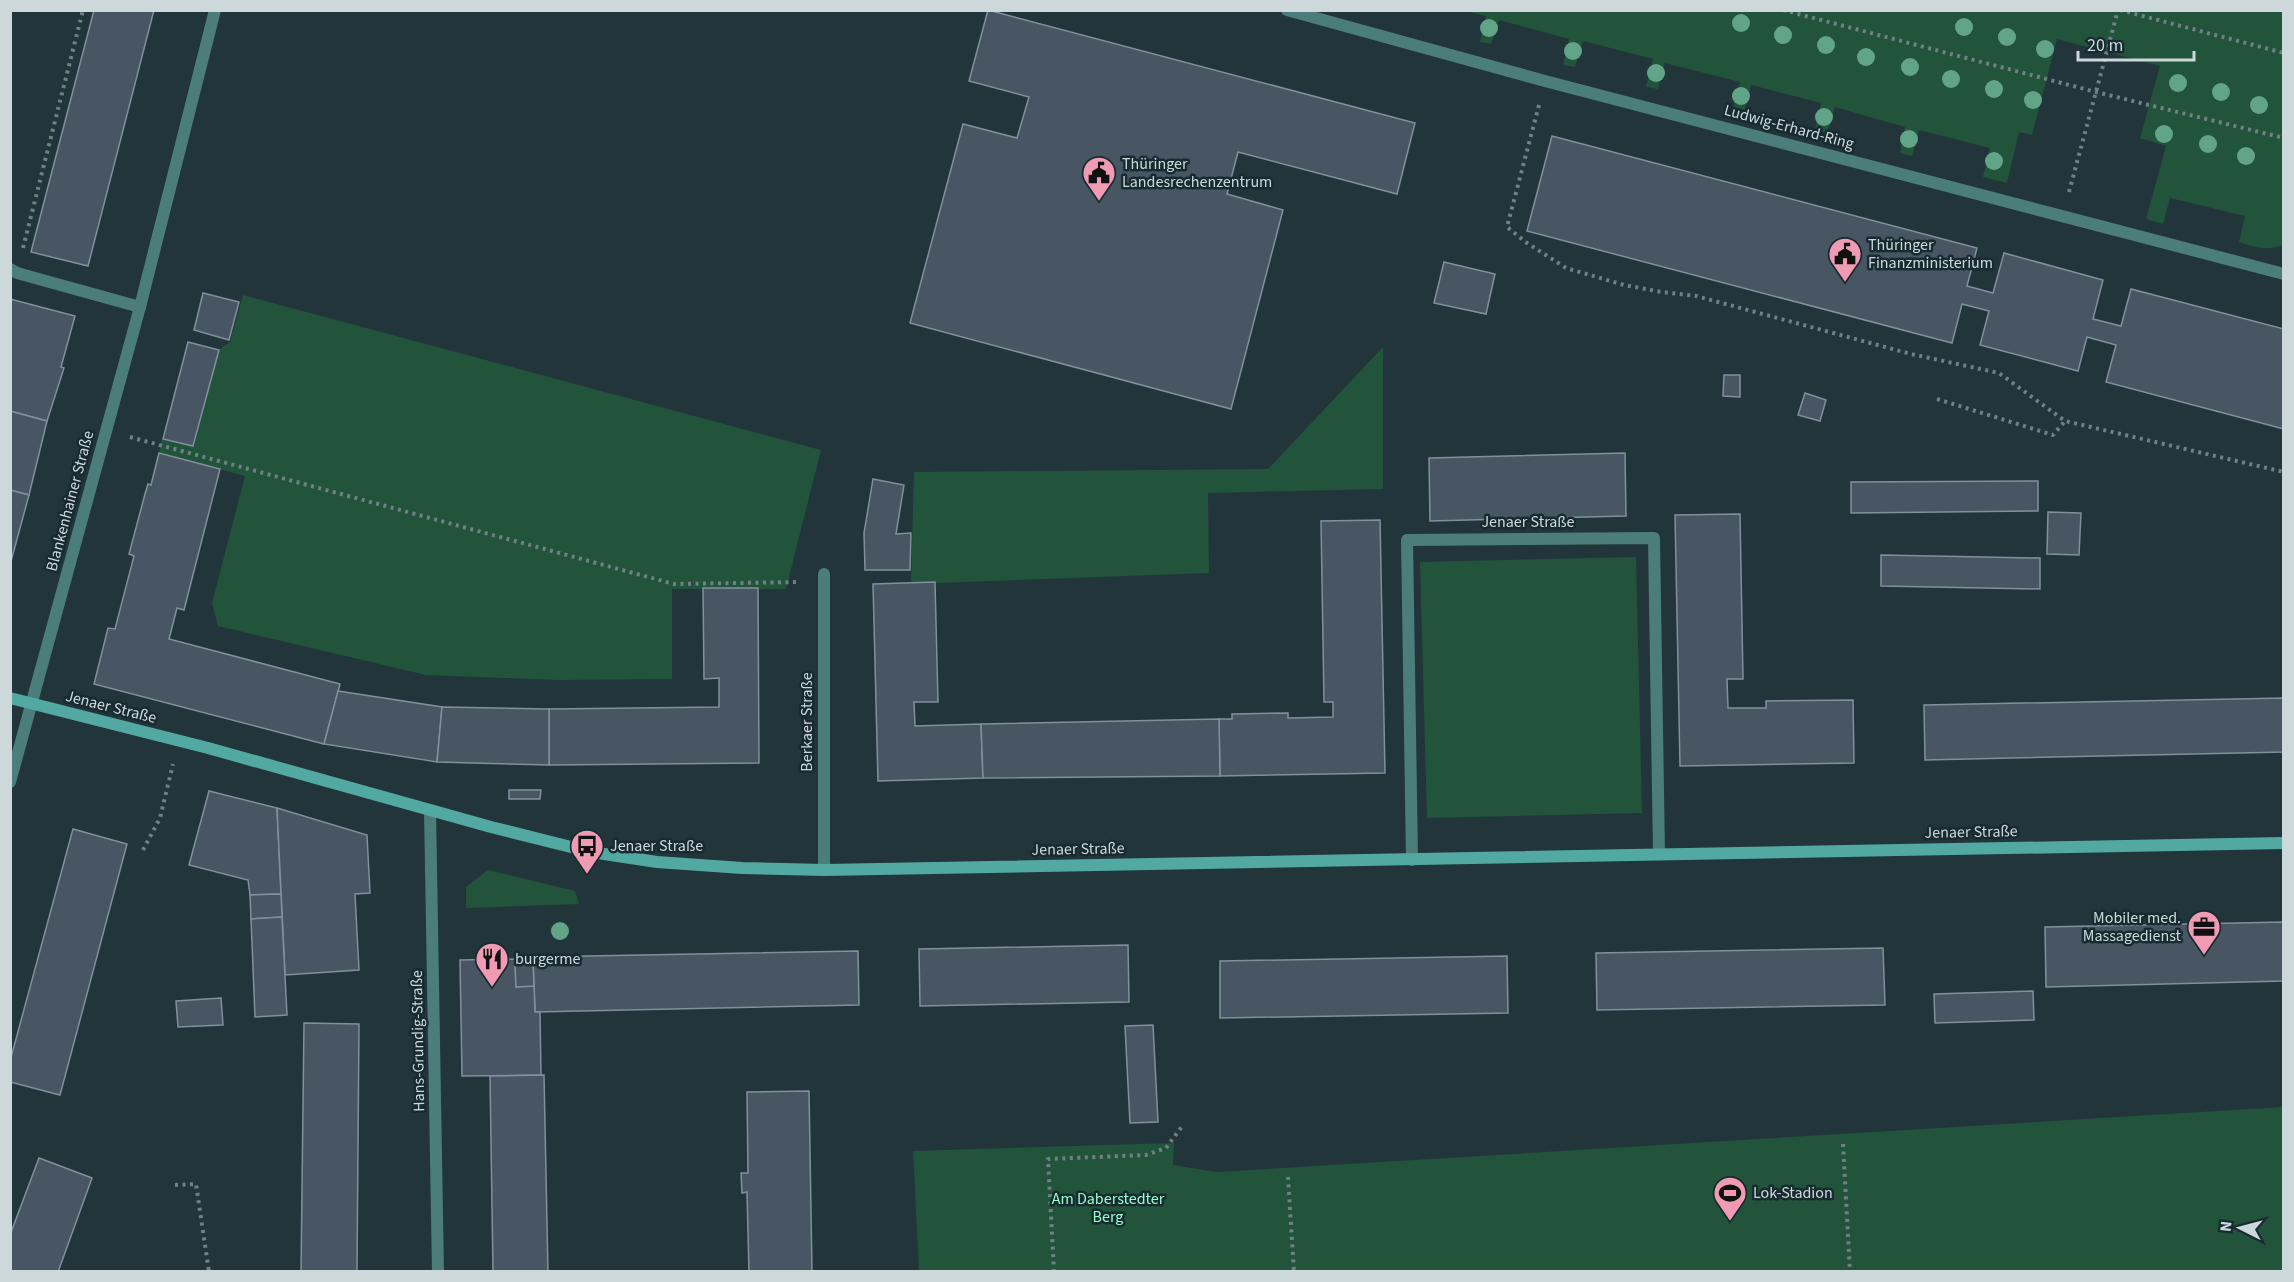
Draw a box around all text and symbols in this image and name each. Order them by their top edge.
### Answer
scale bar [2078,24,2194,62]
text: 20 m [2087,33,2123,58]
street label: Ludwig-Erhard-Ring [1722,99,1856,155]
place label: Thüringer Landesrechenzentrum [1122,153,1272,193]
public building icon: Thüringer Landesrechenzentrum [1081,155,1117,202]
place label: Thüringer Finanzministerium [1868,234,1993,274]
public building icon: Thüringer Finanzministerium [1827,236,1863,283]
street label: Blankenhainer Straße [41,428,99,574]
street label: Jenaer Straße [1481,511,1575,533]
street label: Berkaer Straße [796,672,818,772]
street label: Jenaer Straße [63,685,159,729]
street label: Jenaer Straße [1924,820,2018,844]
bus stop icon: Jenaer Straße [569,828,605,875]
place label: Jenaer Straße [610,835,703,857]
street label: Jenaer Straße [1031,837,1125,861]
place label: Mobiler med. Massagedienst [2083,907,2182,947]
office icon: Mobiler med. Massagedienst [2186,909,2222,956]
restaurant icon: burgerme [474,941,510,988]
place label: burgerme [515,948,581,970]
street label: Hans-Grundig-Straße [406,970,430,1112]
sports icon: Lok-Stadion [1712,1175,1748,1222]
place label: Lok-Stadion [1753,1182,1833,1204]
park label: Am Daberstedter Berg [1052,1188,1165,1228]
north arrow [2210,1198,2270,1258]
text: N [2215,1220,2238,1233]

